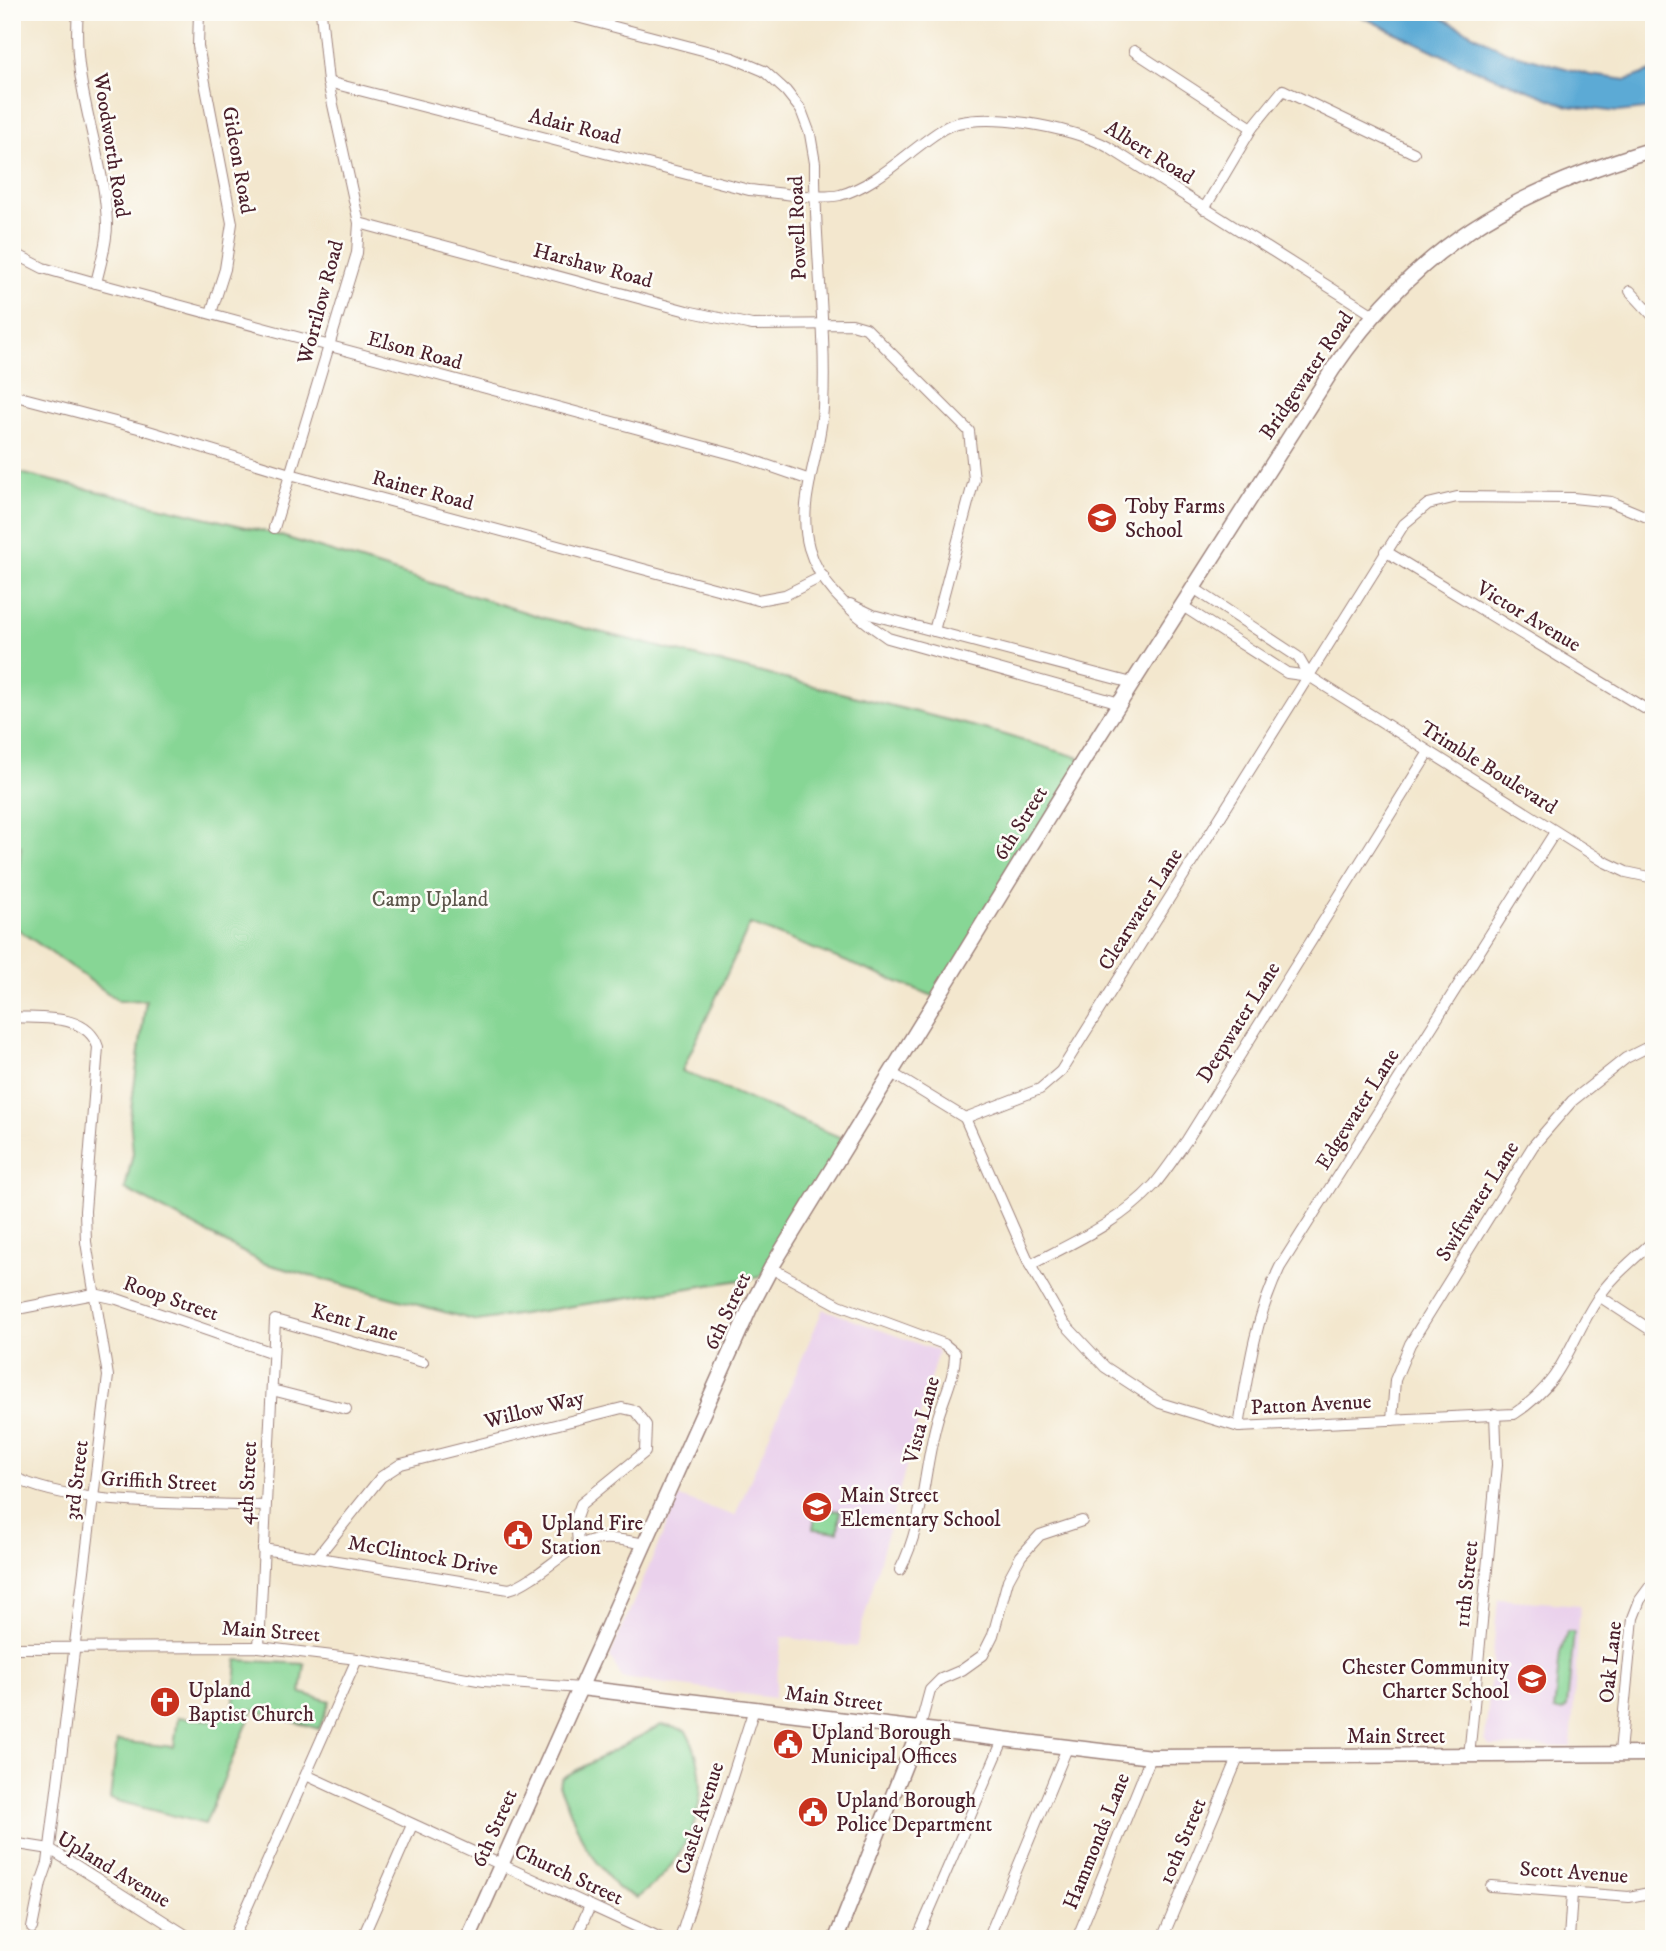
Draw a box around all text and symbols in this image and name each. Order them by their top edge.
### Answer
street label: Woodworth Road [87,70,135,220]
street label: Adair Road [526,103,624,151]
street label: Gideon Road [216,105,260,216]
street label: Albert Road [1100,115,1200,191]
street label: Powell Road [783,175,813,281]
street label: Worrilow Road [292,237,350,368]
street label: Harshaw Road [530,238,656,295]
street label: Bridgewater Road [1254,306,1360,445]
street label: Elson Road [364,326,466,376]
street label: Rainer Road [369,465,477,517]
place label: Toby Farms School [1125,494,1225,544]
school or university icon: Toby Farms School [1085,501,1119,535]
street label: Victor Avenue [1471,575,1586,658]
street label: Trimble Boulevard [1415,715,1562,821]
street label: 6th Street [988,781,1054,866]
street label: Clearwater Lane [1093,843,1189,976]
park label: Camp Upland [372,887,489,913]
street label: Deepwater Lane [1191,957,1286,1088]
street label: Edgewater Lane [1310,1044,1406,1175]
street label: Swiftwater Lane [1431,1136,1525,1266]
street label: 6th Street [699,1268,757,1354]
street label: Roop Street [120,1271,222,1327]
street label: Kent Lane [308,1298,401,1348]
street label: Vista Lane [898,1373,946,1468]
street label: Willow Way [481,1385,588,1435]
street label: Patton Avenue [1250,1389,1372,1421]
street label: 3rd Street [59,1438,95,1522]
street label: 4th Street [233,1440,263,1526]
street label: Griffith Street [100,1466,218,1498]
place label: Main Street Elementary School [840,1483,1001,1533]
school or university icon: Main Street Elementary School [800,1490,834,1524]
place label: Upland Fire Station [541,1511,643,1561]
public building icon: Upland Fire Station [501,1518,535,1552]
street label: McClintock Drive [346,1530,500,1582]
street label: 11th Street [1450,1539,1485,1629]
street label: Main Street [221,1616,321,1648]
street label: Oak Lane [1594,1619,1628,1704]
place label: Chester Community Charter School [1342,1655,1510,1705]
school or university icon: Chester Community Charter School [1515,1662,1549,1696]
place label: Upland Baptist Church [188,1678,314,1728]
street label: Main Street [783,1680,885,1718]
church icon: Upland Baptist Church [148,1685,182,1719]
place label: Upland Borough Municipal Offices [811,1720,957,1770]
street label: Main Street [1347,1724,1446,1750]
public building icon: Upland Borough Municipal Offices [771,1727,805,1761]
street label: Castle Avenue [670,1759,730,1878]
street label: Hammonds Lane [1058,1769,1136,1913]
street label: 6th Street [466,1785,524,1872]
place label: Upland Borough Police Department [836,1788,993,1838]
street label: 10th Street [1153,1794,1213,1888]
public building icon: Upland Borough Police Department [796,1795,830,1829]
street label: Upland Avenue [52,1826,175,1914]
street label: Church Street [510,1838,627,1912]
street label: Scott Avenue [1519,1856,1629,1890]

